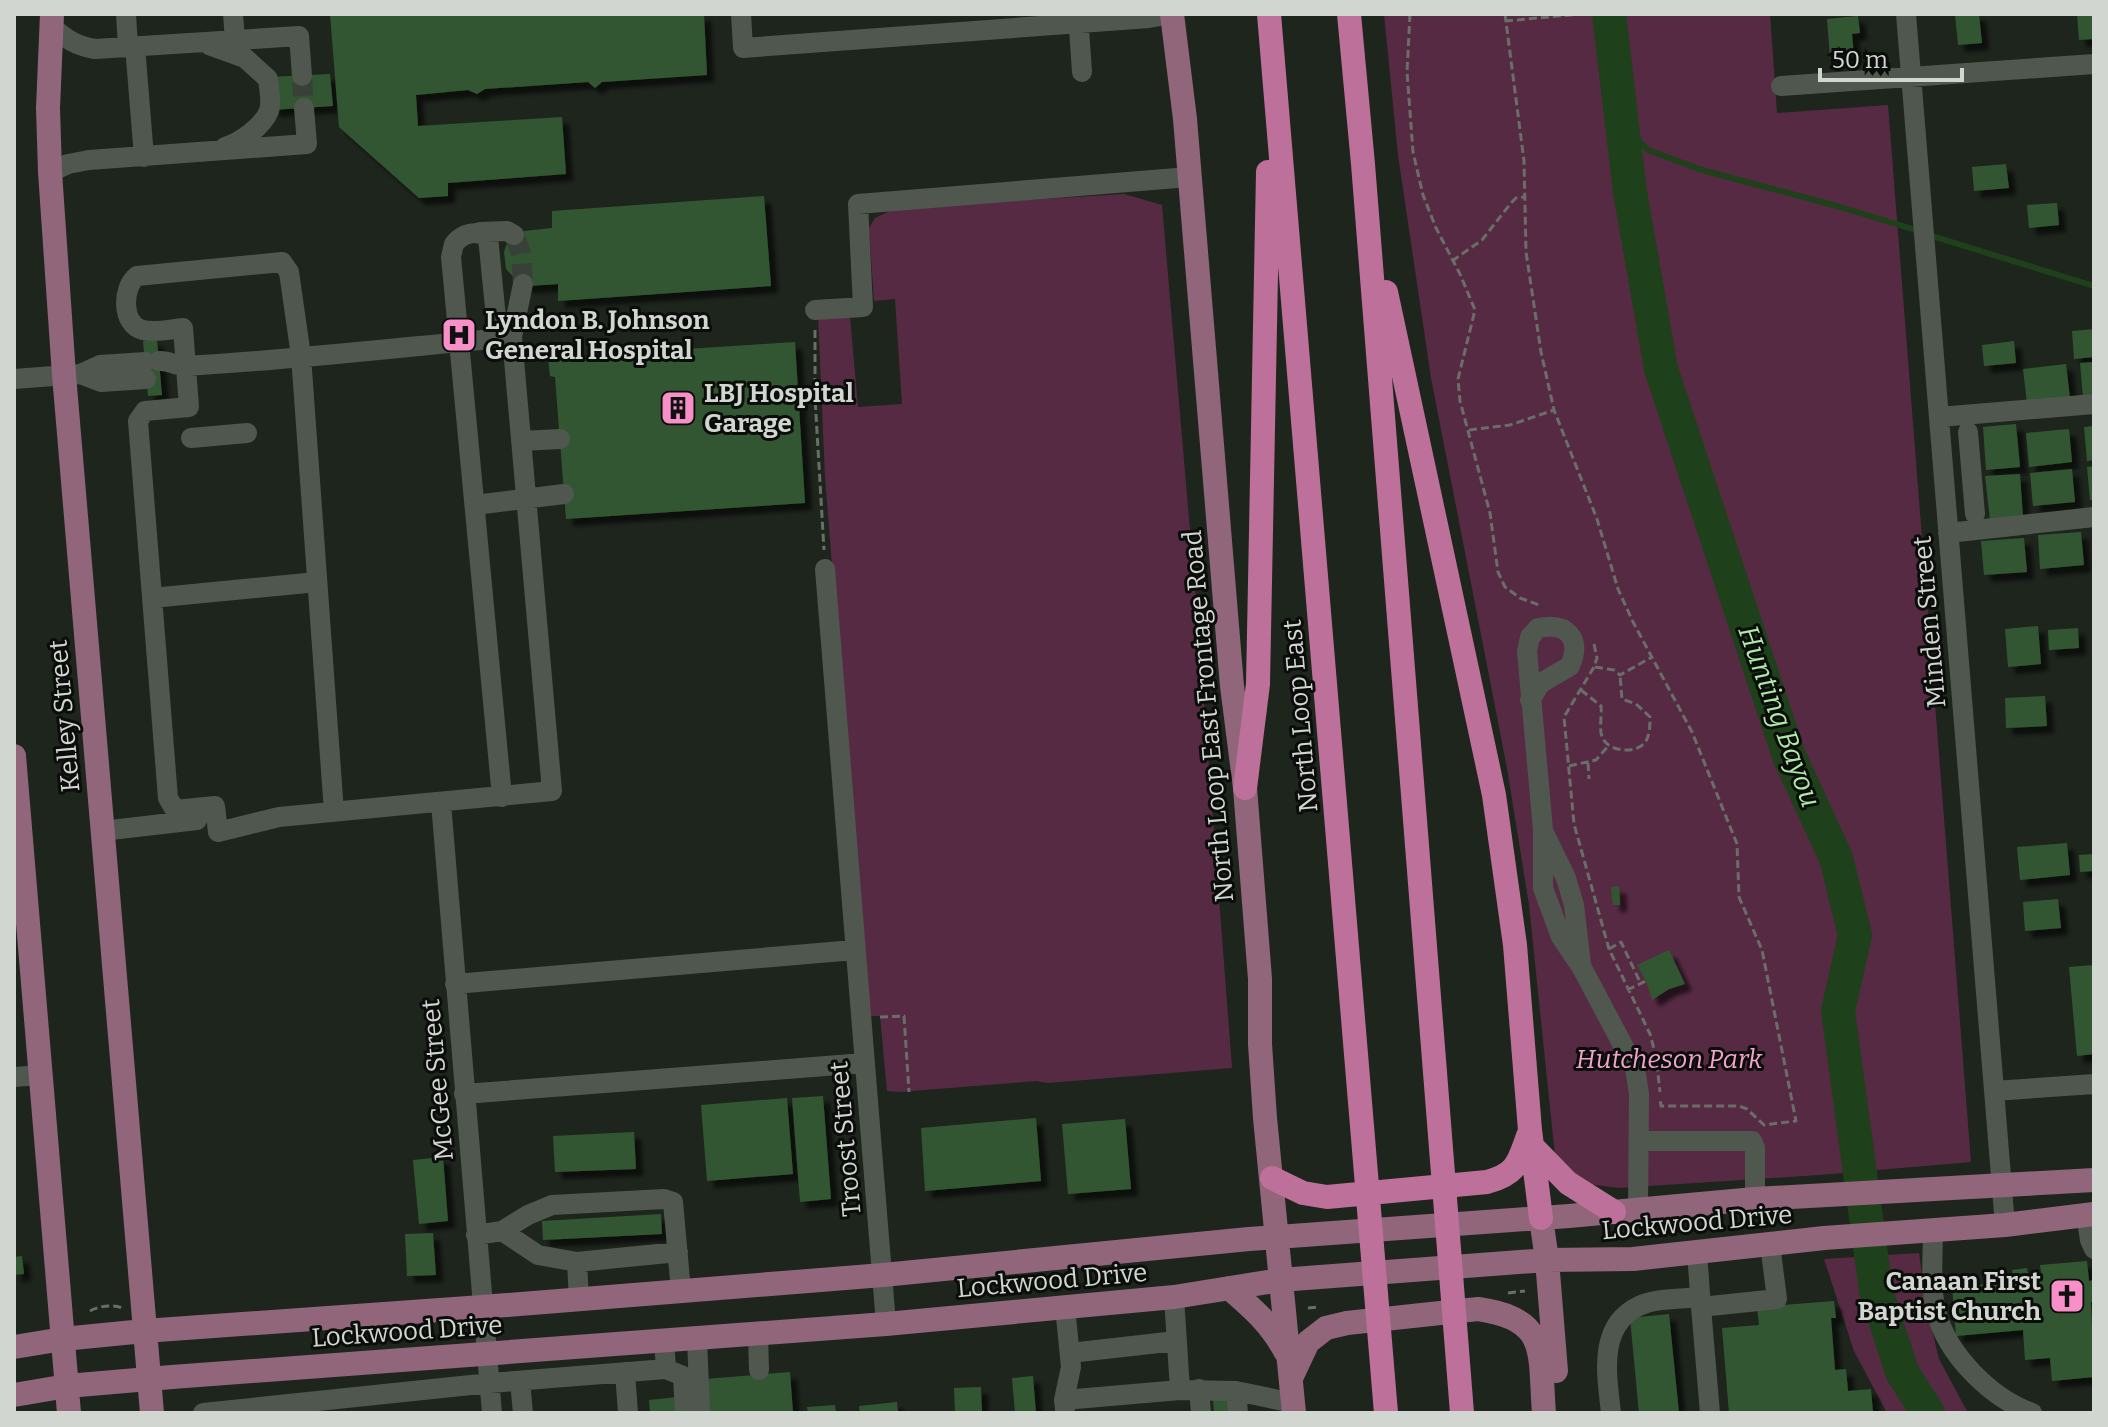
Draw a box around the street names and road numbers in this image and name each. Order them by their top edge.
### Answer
street label: North Loop East Frontage Road [1177,529,1240,903]
street label: Minden Street [1907,534,1952,709]
street label: North Loop East [1277,618,1324,814]
street label: Kelley Street [42,638,87,793]
street label: McGee Street [415,997,460,1162]
street label: Troost Street [823,1059,868,1218]
street label: Lockwood Drive [1600,1199,1794,1246]
street label: Lockwood Drive [955,1257,1149,1304]
street label: Lockwood Drive [311,1309,503,1354]

